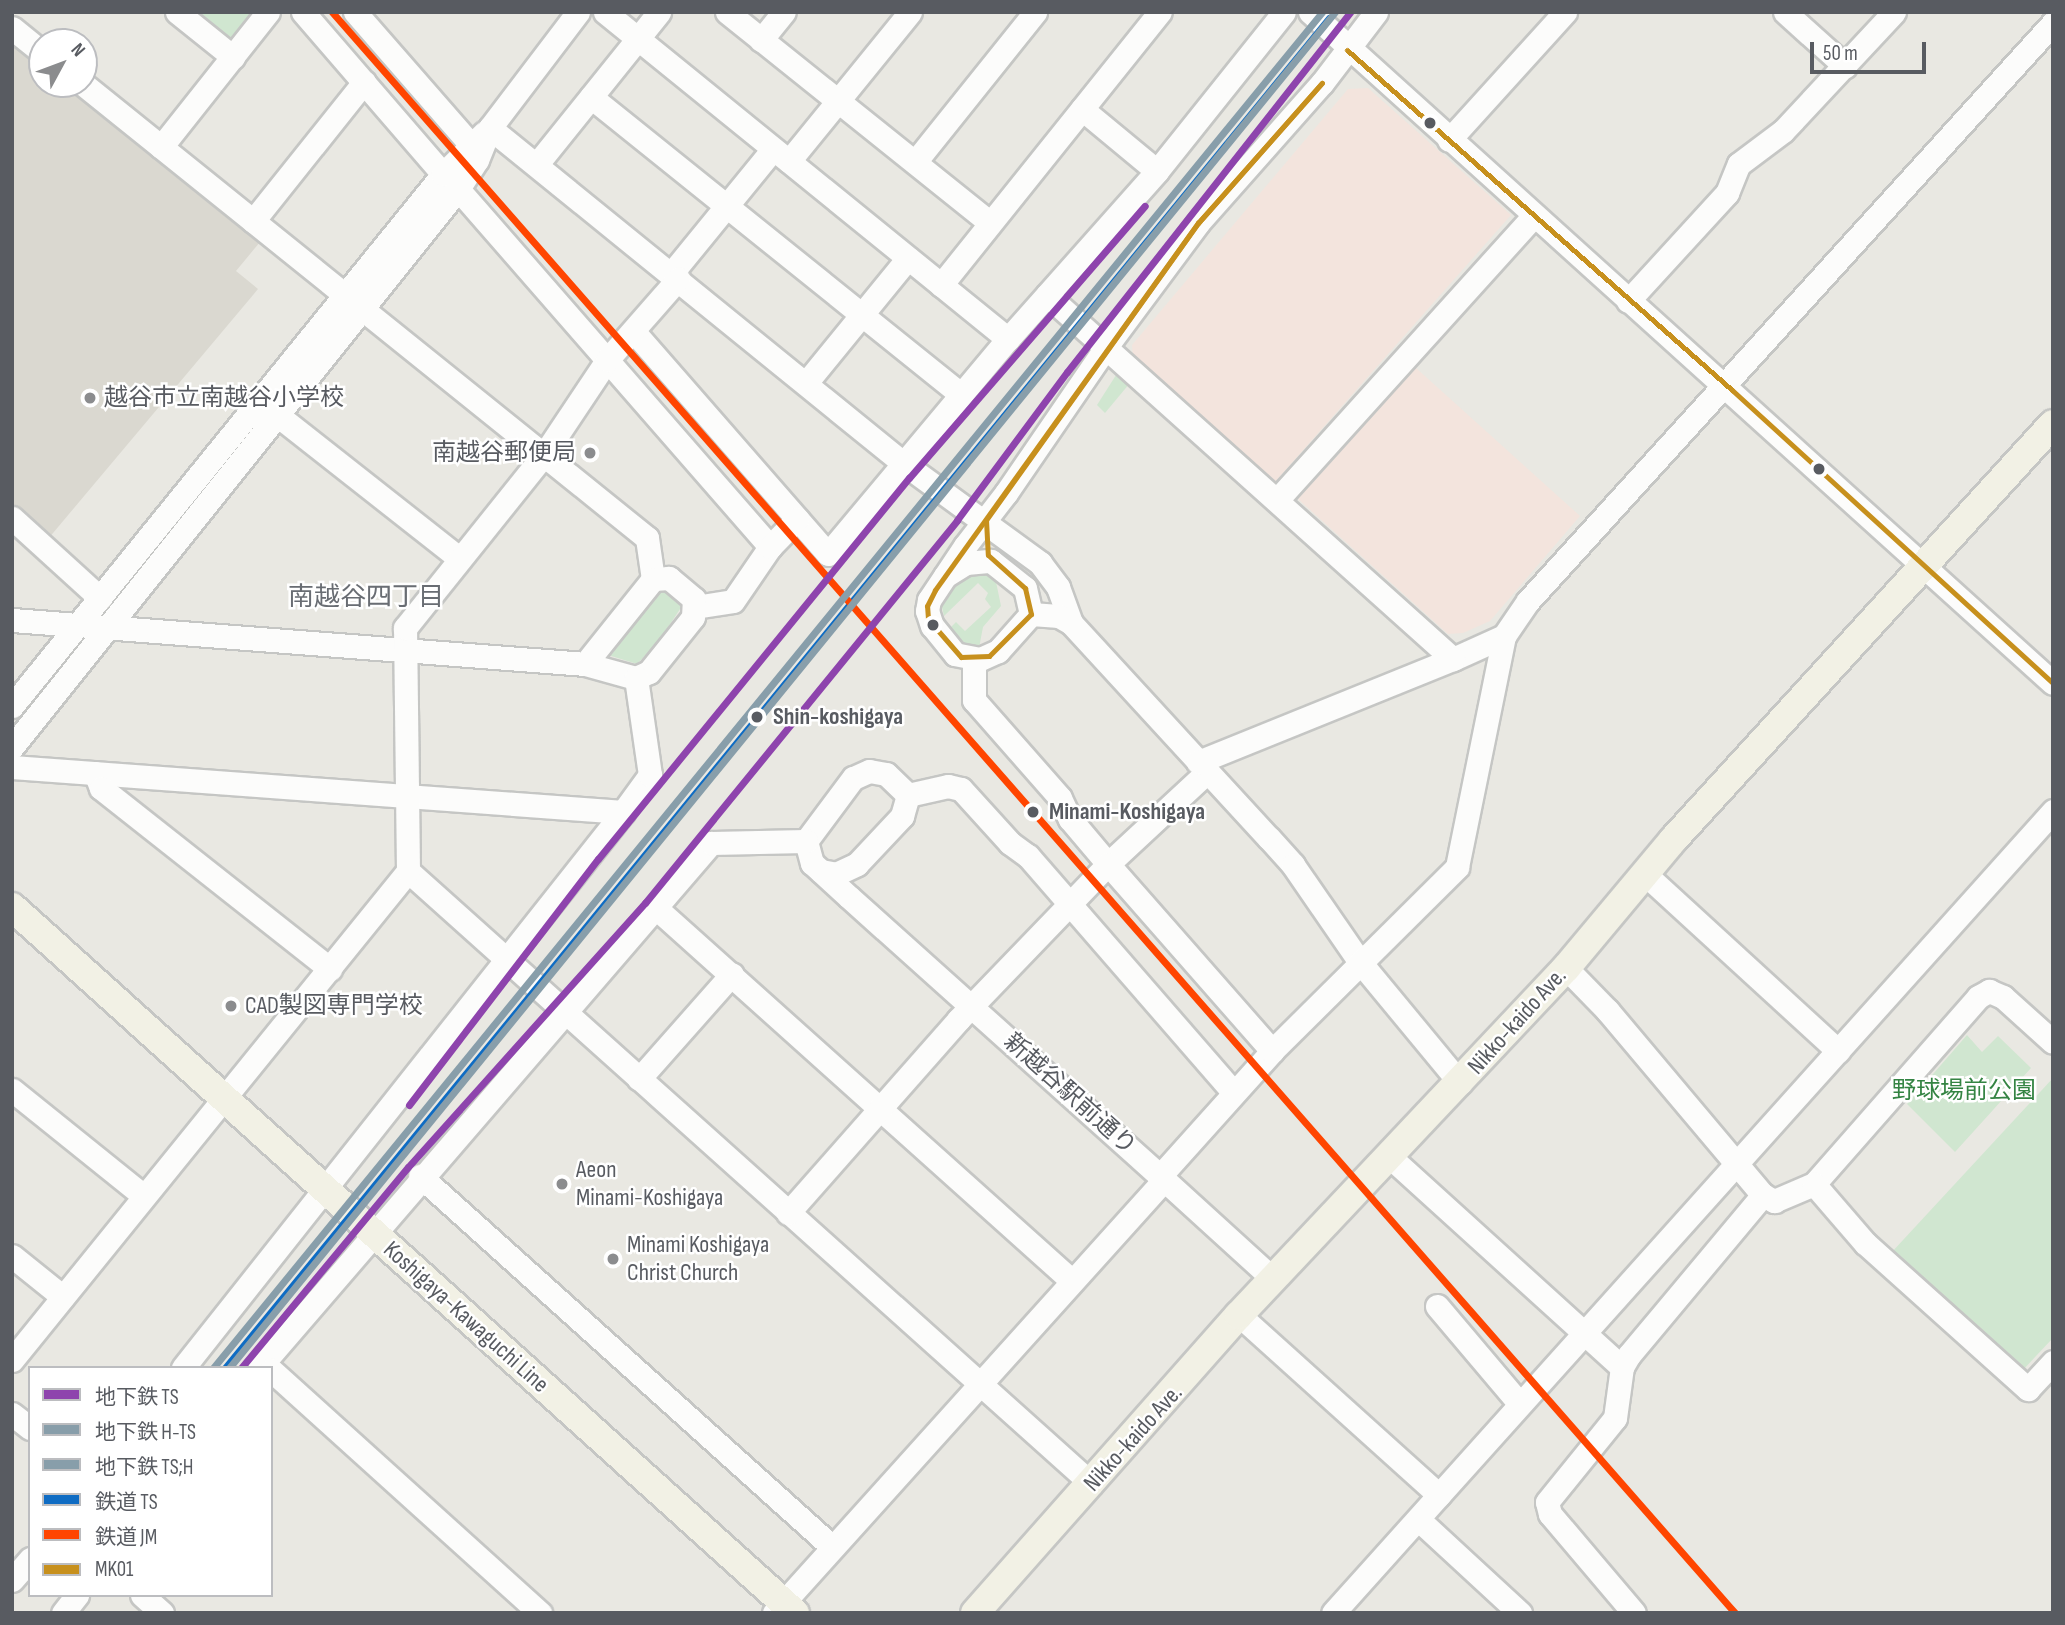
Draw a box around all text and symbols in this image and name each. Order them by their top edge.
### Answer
north arrow [28,28,98,98]
scale bar [1813,28,1928,72]
text: N [66,39,90,62]
text: 50 m [1823,41,1858,66]
unlabelled marker [1423,116,1437,130]
place label: 越谷市立南越谷小学校 [104,384,344,412]
marker: 越谷市立南越谷小学校 [82,390,98,406]
place label: 南越谷郵便局 [432,439,576,467]
marker: 南越谷郵便局 [582,445,598,461]
unlabelled marker [1812,462,1826,476]
district label: 南越谷四丁目 [288,582,444,614]
unlabelled marker [926,618,940,632]
place label: Shin-koshigaya [773,703,903,731]
marker: Shin-koshigaya [747,707,767,727]
place label: Minami-Koshigaya [1049,798,1205,826]
marker: Minami-Koshigaya [1023,802,1043,822]
street label: Nikko-kaido Ave. [1462,962,1572,1080]
place label: CAD製図専門学校 [245,992,423,1020]
marker: CAD製図専門学校 [223,998,239,1014]
street label: 新越谷駅前通り [998,1027,1142,1161]
park label: 野球場前公園 [1892,1077,2036,1105]
place label: Aeon Minami-Koshigaya [576,1156,723,1212]
marker: Aeon Minami-Koshigaya [554,1176,570,1192]
place label: Minami Koshigaya Christ Church [627,1231,769,1287]
street label: Koshigaya-Kawaguchi Line [377,1235,555,1399]
marker: Minami Koshigaya Christ Church [605,1251,621,1267]
legend [28,1366,273,1597]
street label: Nikko-kaido Ave. [1078,1379,1188,1497]
text: 地下鉄 TS [95,1385,179,1410]
text: 地下鉄 H-TS [95,1420,196,1445]
text: 地下鉄 TS;H [95,1455,193,1480]
text: 鉄道 TS [95,1490,158,1515]
text: 鉄道 JM [95,1525,157,1550]
text: MK01 [95,1557,133,1582]

